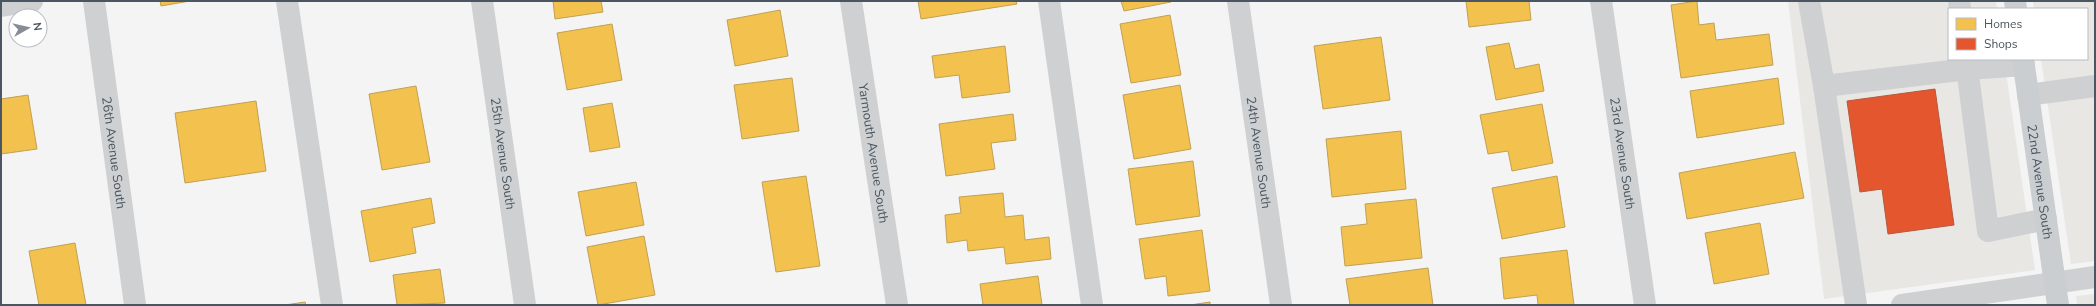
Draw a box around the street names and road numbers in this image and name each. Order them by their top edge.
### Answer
street label: Yarmouth Avenue South [853,81,893,225]
street label: 24th Avenue South [1242,95,1275,210]
street label: 26th Avenue South [97,96,130,210]
street label: 25th Avenue South [486,96,519,211]
street label: 23rd Avenue South [1605,96,1639,211]
street label: 22nd Avenue South [2022,123,2057,241]

